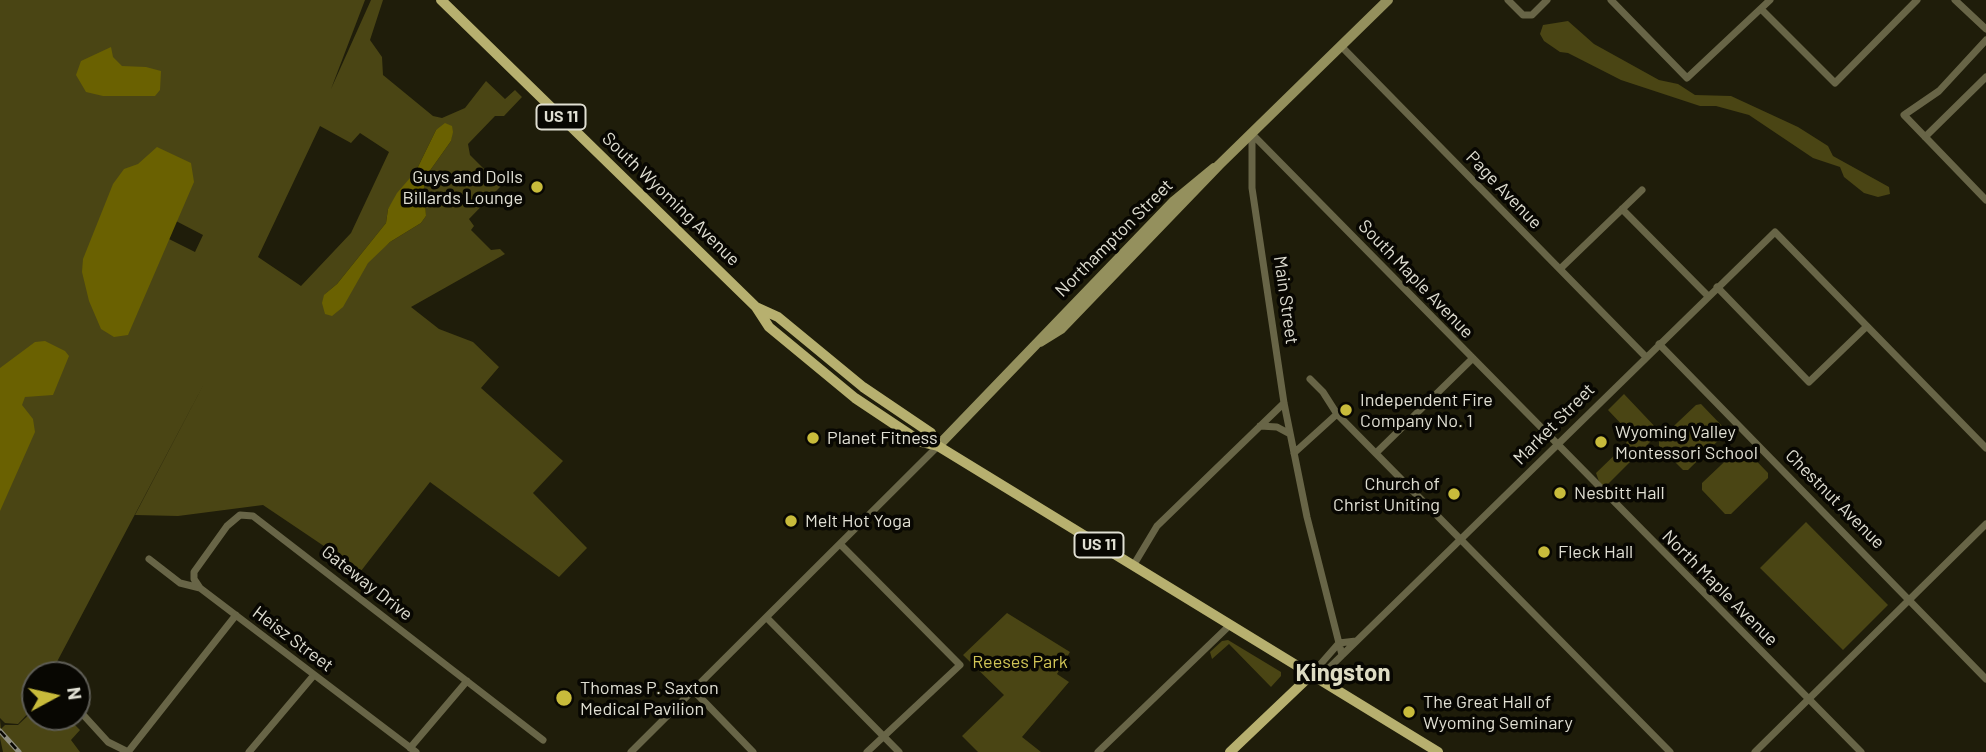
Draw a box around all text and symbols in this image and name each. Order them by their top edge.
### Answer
road number: US 11 [536,105,586,130]
street label: South Wyoming Avenue [598,128,744,270]
street label: Page Avenue [1462,147,1546,233]
place label: Guys and Dolls Billards Lounge [402,166,523,208]
street label: Northampton Street [1051,175,1177,301]
marker: Guys and Dolls Billards Lounge [529,179,545,195]
street label: South Maple Avenue [1354,215,1478,343]
street label: Main Street [1269,254,1303,346]
street label: Market Street [1509,379,1599,469]
place label: Independent Fire Company No. 1 [1360,389,1493,432]
marker: Independent Fire Company No. 1 [1338,402,1354,418]
place label: Wyoming Valley Montessori School [1615,421,1758,464]
place label: Planet Fitness [827,427,938,449]
marker: Planet Fitness [805,430,821,446]
marker: Wyoming Valley Montessori School [1593,434,1609,450]
street label: Chestnut Avenue [1781,445,1889,553]
place label: Church of Christ Uniting [1333,473,1440,516]
place label: Nesbitt Hall [1574,482,1665,504]
marker: Nesbitt Hall [1552,485,1568,501]
marker: Church of Christ Uniting [1446,486,1462,502]
place label: Melt Hot Yoga [805,510,911,532]
marker: Melt Hot Yoga [783,513,799,529]
street label: North Maple Avenue [1657,525,1783,651]
road number: US 11 [1074,532,1124,558]
street label: Gateway Drive [317,541,417,625]
place label: Fleck Hall [1558,541,1633,563]
marker: Fleck Hall [1536,544,1552,560]
street label: Heisz Street [248,602,338,676]
park label: Reeses Park [972,651,1068,673]
district label: Kingston [1295,659,1391,687]
north arrow [21,661,91,731]
place label: Thomas P. Saxton Medical Pavilion [580,677,719,720]
text: N [63,685,88,701]
marker: Thomas P. Saxton Medical Pavilion [554,688,574,708]
place label: The Great Hall of Wyoming Seminary [1423,691,1573,734]
marker: The Great Hall of Wyoming Seminary [1401,704,1417,720]

